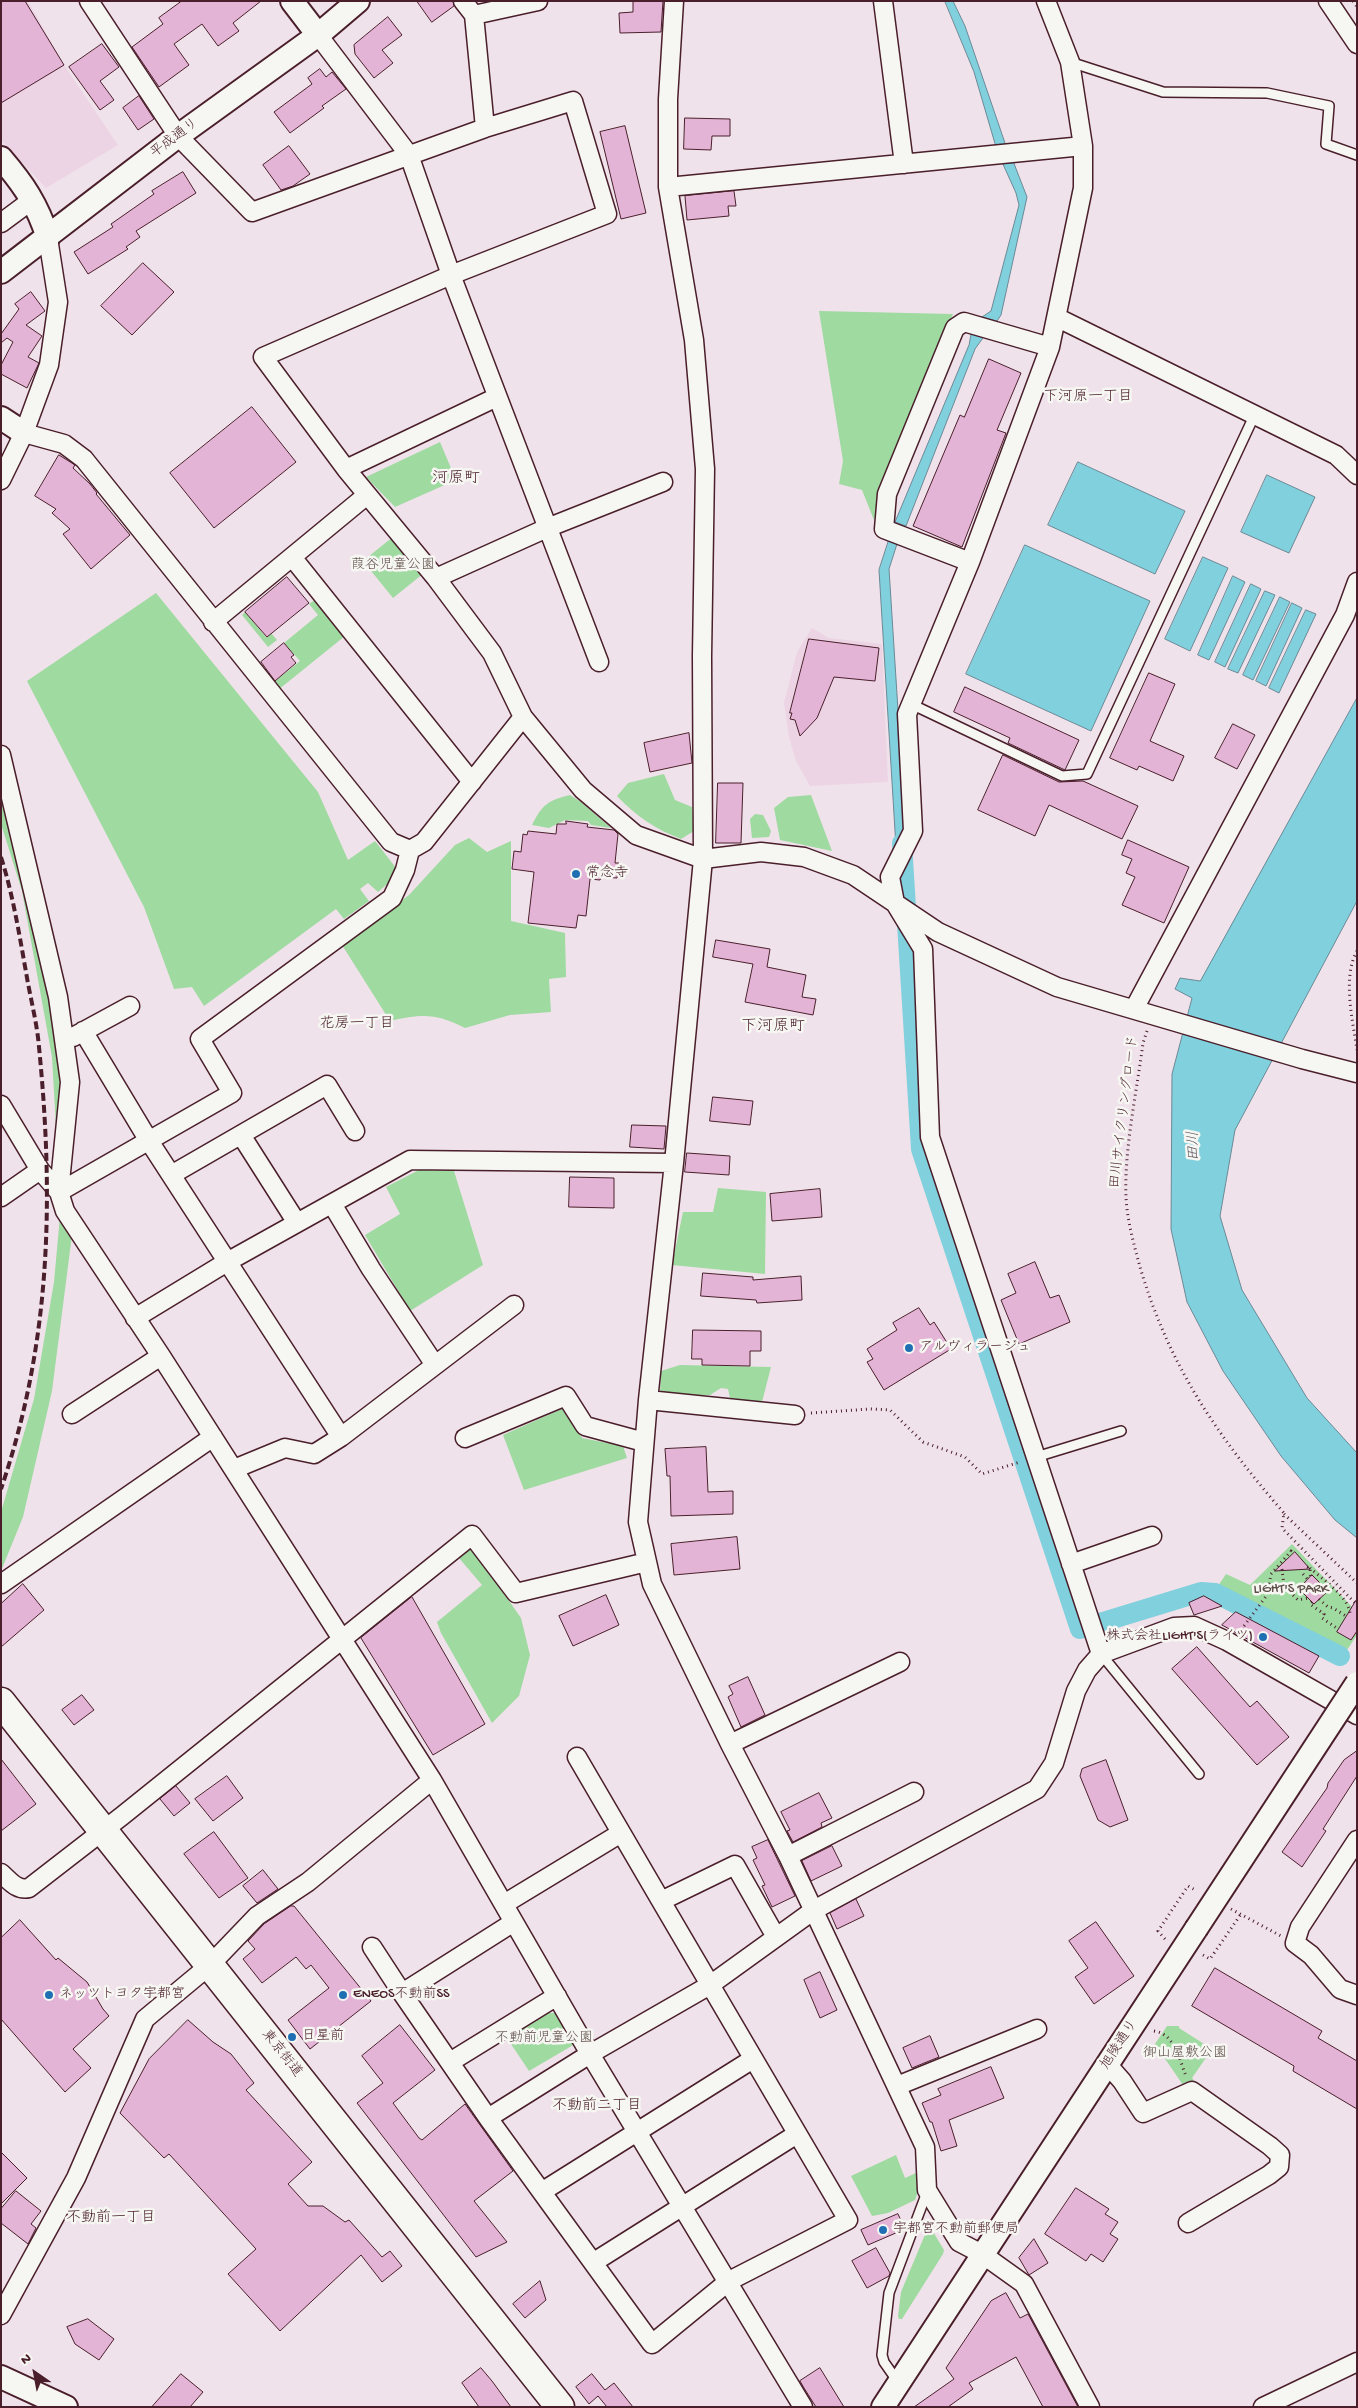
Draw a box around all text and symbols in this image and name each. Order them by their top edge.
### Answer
street label: 平成通り [148,115,202,163]
district label: 下河原一丁目 [1043,389,1133,407]
district label: 河原町 [432,470,480,490]
park label: 葭谷児童公園 [351,558,435,574]
place label: 常念寺 [586,866,628,882]
marker: 常念寺 [570,868,582,880]
district label: 花房一丁目 [320,1016,394,1034]
district label: 下河原町 [741,1018,805,1038]
street label: 田川サイクリングロード [1107,1035,1143,1189]
water label: 田川 [1185,1131,1205,1161]
place label: アルヴィラージュ [919,1340,1031,1356]
marker: アルヴィラージュ [903,1342,915,1354]
park label: LIGHT'S PARK [1253,1582,1329,1598]
place label: 株式会社LIGHT'S(ライツ) [1106,1629,1253,1645]
marker: 株式会社LIGHT'S(ライツ) [1257,1631,1269,1643]
place label: ネッツトヨタ宇都宮 [59,1987,185,2003]
place label: ENEOS不動前SS [353,1987,449,2003]
marker: ネッツトヨタ宇都宮 [43,1989,55,2001]
marker: ENEOS不動前SS [337,1989,349,2001]
street label: 旭陵通り [1098,2017,1142,2073]
street label: 東京街道 [257,2027,305,2081]
place label: 日星前 [302,2029,344,2045]
marker: 日星前 [286,2031,298,2043]
park label: 不動前児童公園 [495,2031,593,2047]
park label: 御山屋敷公園 [1143,2046,1227,2062]
district label: 不動前二丁目 [552,2098,642,2116]
district label: 不動前一丁目 [66,2210,156,2228]
place label: 宇都宮不動前郵便局 [893,2222,1019,2238]
marker: 宇都宮不動前郵便局 [877,2224,889,2236]
north arrow [10,2348,60,2398]
text: N [18,2350,35,2370]

